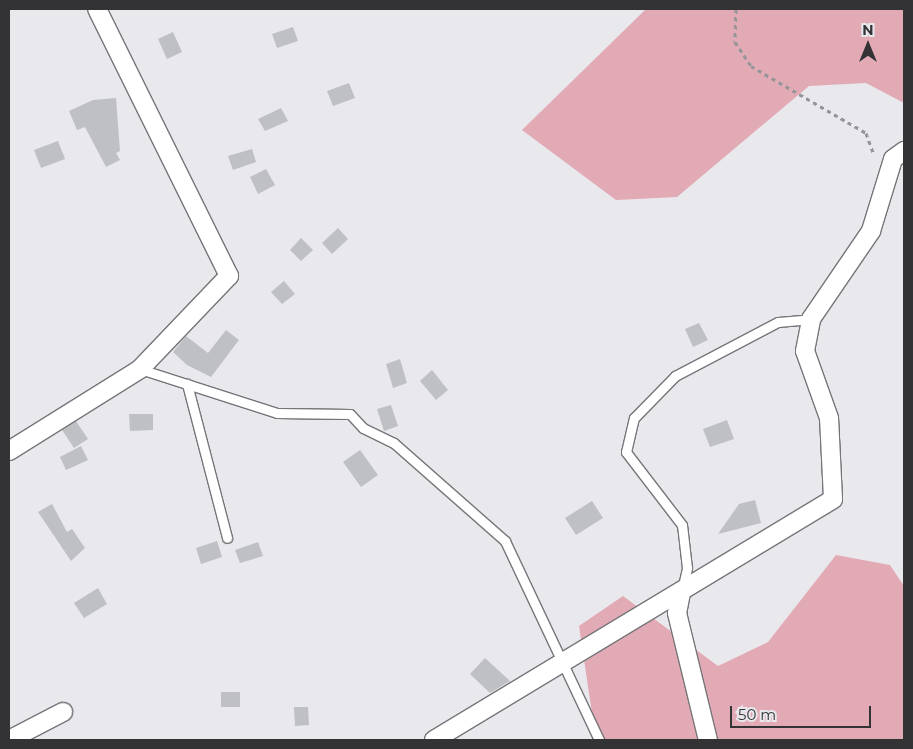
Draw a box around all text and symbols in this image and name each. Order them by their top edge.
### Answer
north arrow [843,20,893,70]
text: N [862,21,874,39]
scale bar [733,696,874,728]
text: 50 m [738,705,776,724]

